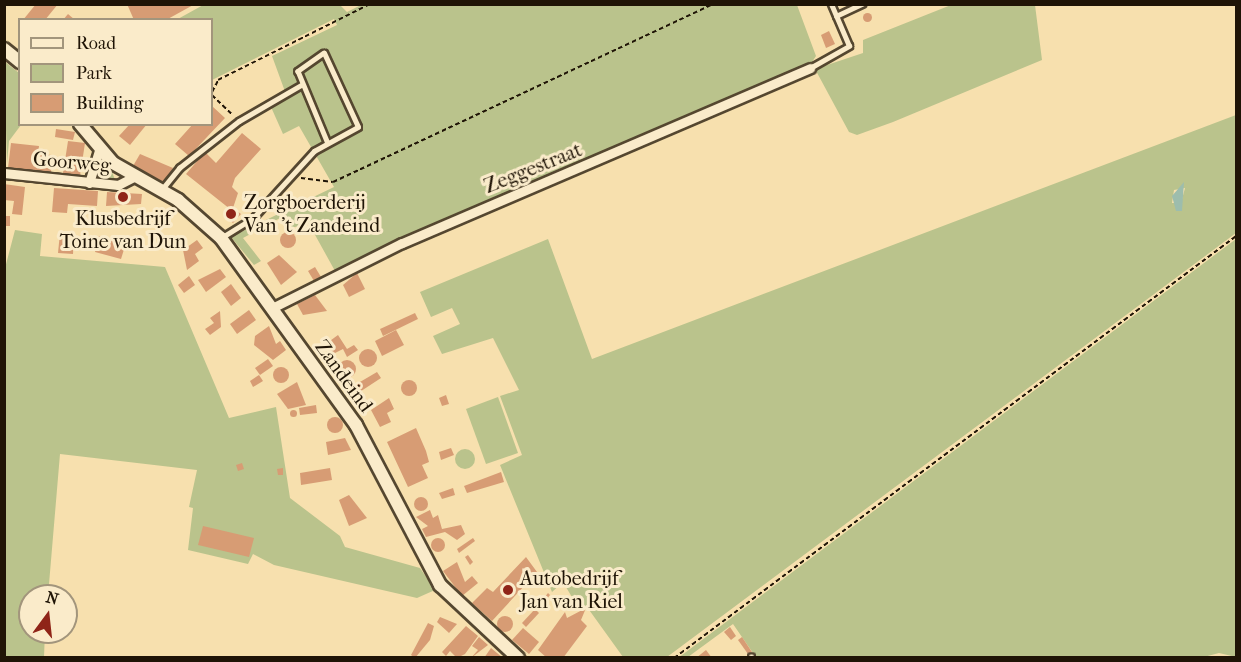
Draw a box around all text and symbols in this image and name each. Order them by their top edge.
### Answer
legend [18,18,213,126]
text: Road [76,33,116,54]
text: Park [76,63,112,84]
text: Building [76,93,143,114]
street label: Zeggestraat [481,138,585,198]
street label: Goorweg [32,147,112,177]
marker: Klusbedrijf Toine van Dun [116,190,130,204]
place label: Zorgboerderij Van 't Zandeind [244,190,380,237]
marker: Zorgboerderij Van 't Zandeind [222,205,240,223]
place label: Klusbedrijf Toine van Dun [60,207,186,254]
street label: Zandeind [310,335,378,417]
place label: Autobedrijf Jan van Riel [520,566,623,613]
marker: Autobedrijf Jan van Riel [501,583,515,597]
north arrow [18,584,78,644]
text: N [44,587,61,609]

